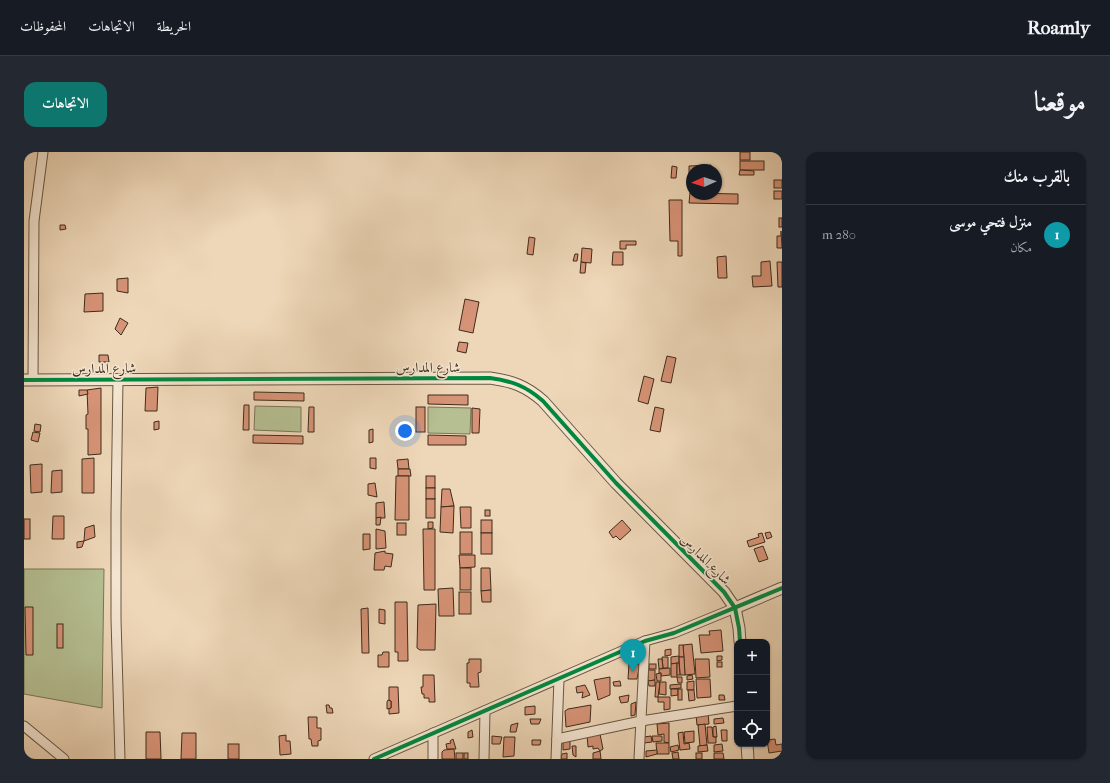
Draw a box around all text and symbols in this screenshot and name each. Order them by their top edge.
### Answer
text: Roamly [1027,17,1090,39]
text: المحفوظات [20,18,66,35]
text: الاتجاهات [88,18,135,35]
text: الخريطة [157,18,191,35]
button: الاتجاهات [24,82,107,127]
text: موقعنا [1034,85,1086,118]
north arrow [686,164,722,200]
text: بالقرب منك [1004,166,1070,186]
text: منزل فتحي موسى [949,213,1032,231]
text: 280 m [822,227,856,242]
text: 1 [1055,227,1059,242]
text: مكان [1010,240,1032,255]
street label: شارع المدارس [72,359,136,381]
street label: شارع المدارس [396,359,460,379]
your location [395,421,415,441]
street label: شارع المدارس [675,531,734,590]
pin: 1 [620,639,646,672]
map controls [734,639,770,747]
button: + [734,639,770,675]
button: − [734,675,770,711]
button: locate [734,711,770,747]

